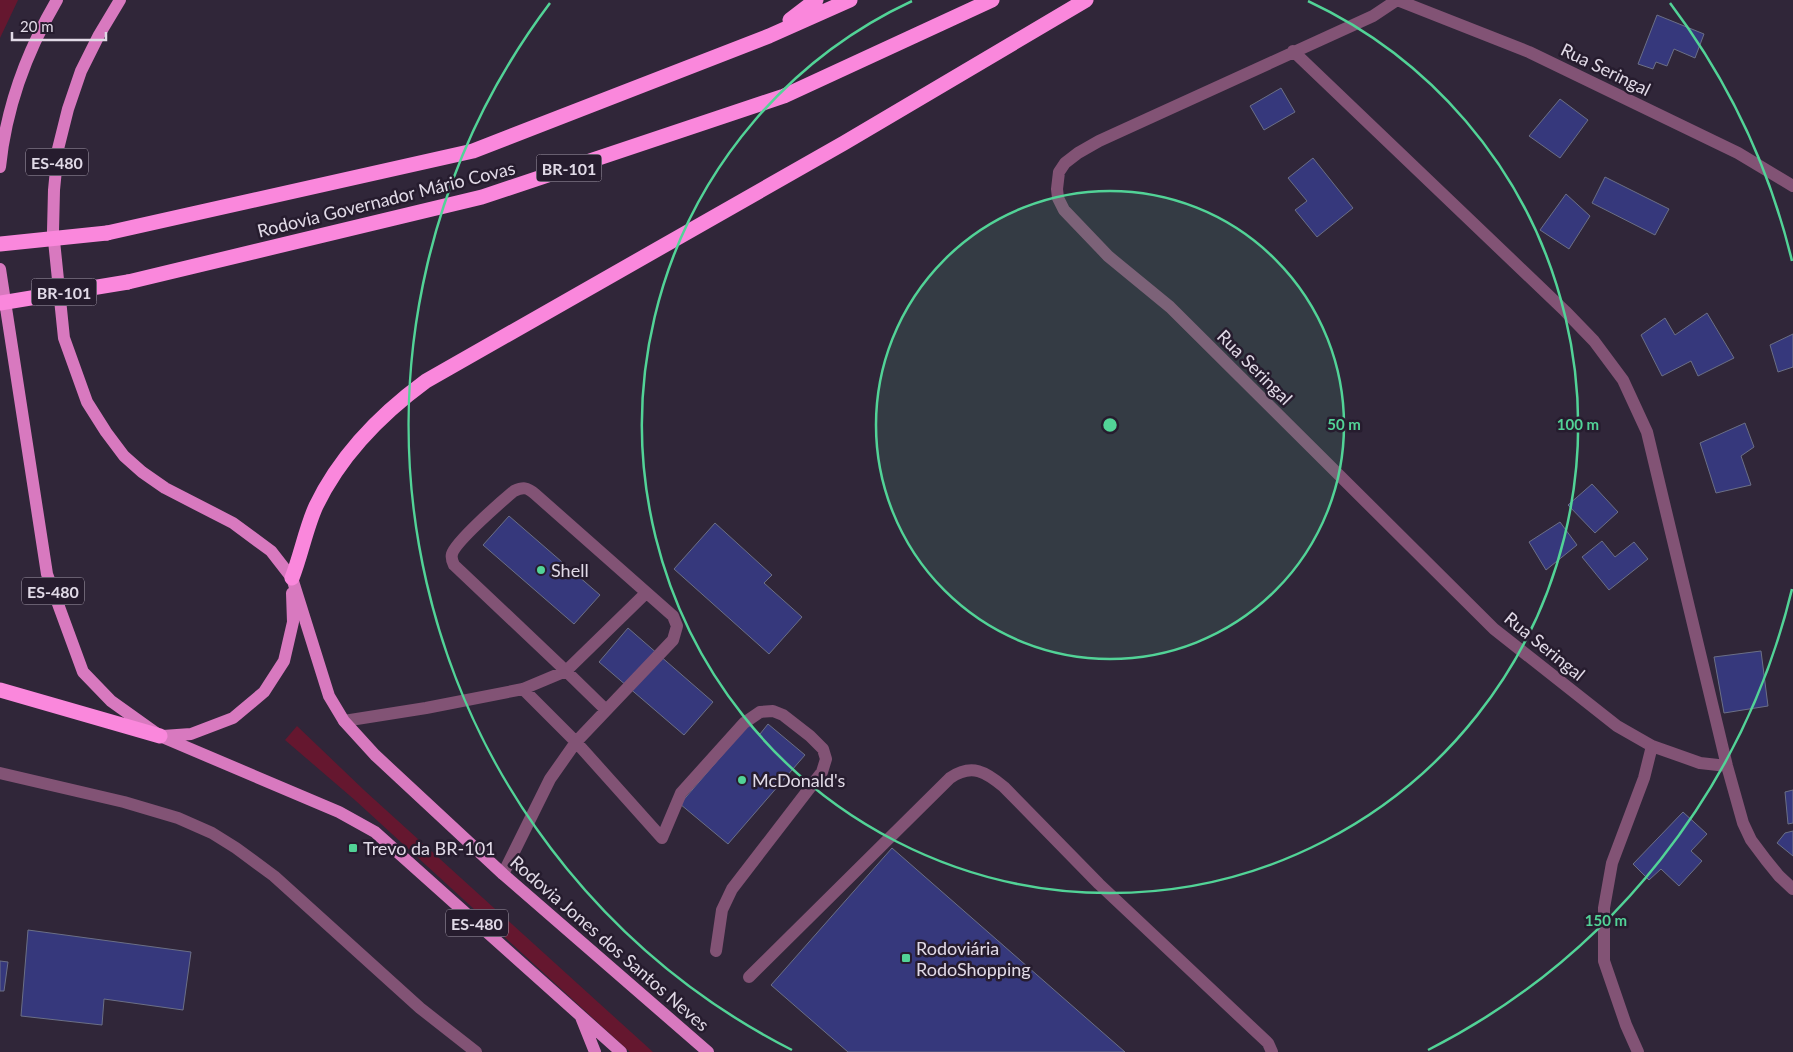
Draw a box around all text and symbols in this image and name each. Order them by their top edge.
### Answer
scale bar [12,10,106,42]
text: 20 m [20,17,54,35]
street label: Rua Seringal [1558,38,1654,100]
road number: ES-480 [26,148,88,176]
road number: BR-101 [536,154,602,182]
street label: Rodovia Governador Mário Covas [255,156,517,242]
road number: BR-101 [32,278,96,306]
street label: Rua Seringal [1213,325,1297,409]
text: 50 m [1327,415,1361,433]
text: 100 m [1557,415,1599,433]
centre of rings [1101,416,1119,434]
place label: Shell [551,559,589,581]
marker: Shell [535,564,547,576]
road number: ES-480 [22,578,84,604]
street label: Rua Seringal [1500,607,1590,685]
place label: McDonald's [752,769,846,791]
marker: McDonald's [736,774,748,786]
place label: Trevo da BR-101 [363,837,496,859]
marker: Trevo da BR-101 [347,842,359,854]
street label: Rodovia Jones dos Santos Neves [506,851,714,1036]
road number: ES-480 [446,910,508,936]
text: 150 m [1585,911,1627,929]
place label: Rodoviária RodoShopping [916,937,1031,980]
marker: Rodoviária RodoShopping [900,952,912,964]

